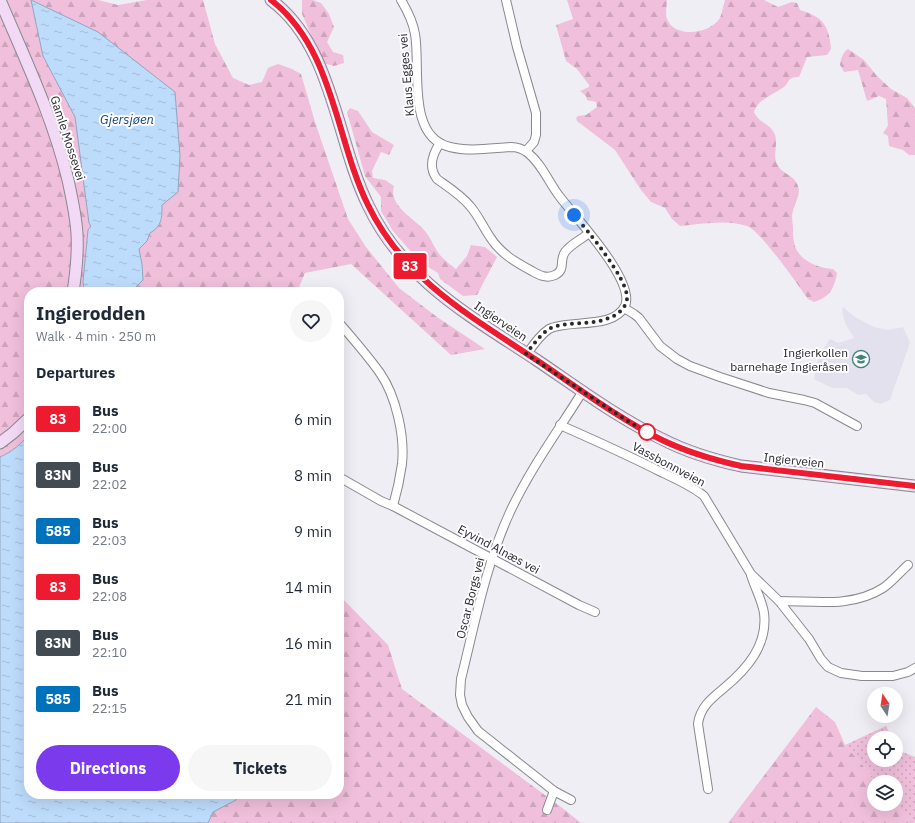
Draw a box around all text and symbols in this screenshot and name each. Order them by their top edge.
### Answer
street label: Klaus Egges vei [395,33,417,117]
street label: Gamle Mossevei [47,94,89,182]
water label: Gjersjøen [100,111,154,128]
your location [564,205,584,225]
line badge: 83 [392,253,428,279]
text: 83 [402,257,418,275]
street label: Ingierveien [472,298,530,344]
button: heart [290,300,332,342]
text: Ingierodden [36,301,146,325]
text: Walk · 4 min · 250 m [36,328,156,345]
place label: Ingierkollen barnehage Ingieråsen [730,345,848,374]
school or university icon: Ingierkollen barnehage Ingieråsen [851,349,871,369]
text: Departures [36,363,115,382]
text: Bus [92,401,119,420]
text: 83 [50,410,66,428]
text: 6 min [294,410,332,429]
text: 22:00 [92,420,127,437]
unlabelled marker [638,423,656,441]
street label: Vassbonnveien [630,438,708,490]
street label: Ingierveien [763,449,825,471]
text: Bus [92,457,119,476]
text: 83N [45,466,71,484]
text: 8 min [294,466,332,485]
text: 22:02 [92,476,127,493]
text: Bus [92,513,119,532]
street label: Eyvind Alnæs vei [455,521,543,577]
text: 585 [45,522,71,540]
text: 9 min [294,522,332,541]
text: 22:03 [92,532,127,549]
street label: Oscar Borgs vei [453,556,487,640]
text: Bus [92,569,119,588]
text: 83 [50,578,66,596]
text: 14 min [285,578,332,597]
text: 22:08 [92,588,127,605]
text: Bus [92,625,119,644]
text: 83N [45,634,71,652]
text: 16 min [285,634,332,653]
text: 22:10 [92,644,127,661]
text: Bus [92,681,119,700]
north arrow [867,687,903,723]
map controls [867,687,903,811]
text: 585 [45,690,71,708]
text: 21 min [285,690,332,709]
text: 22:15 [92,700,127,717]
button: locate [867,731,903,767]
button: Directions [36,745,180,791]
button: Tickets [188,745,332,791]
button: layers [867,775,903,811]

